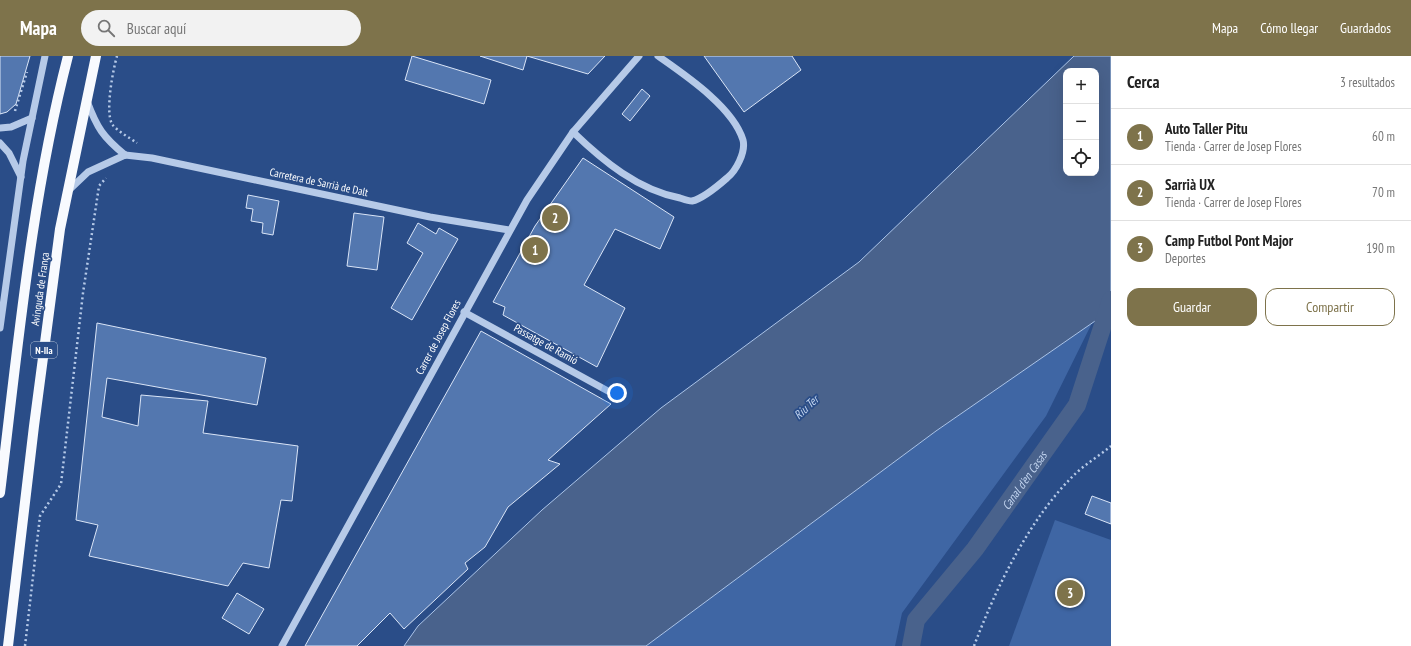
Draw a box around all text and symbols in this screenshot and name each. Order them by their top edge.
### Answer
search box [81,10,361,46]
text: Mapa [20,16,57,40]
icon: search [95,17,117,39]
text: Buscar aquí [127,19,186,38]
text: Mapa [1212,19,1238,37]
text: Cómo llegar [1260,19,1318,37]
text: Guardados [1340,19,1391,37]
map controls [1063,68,1099,176]
button: + [1063,68,1099,104]
text: Cerca [1127,71,1160,93]
text: 3 resultados [1340,74,1395,91]
button: − [1063,104,1099,140]
text: Auto Taller Pitu [1165,119,1248,138]
text: 1 [1137,128,1143,145]
text: 60 m [1372,128,1395,145]
text: Tienda · Carrer de Josep Flores [1165,138,1302,155]
button: locate [1063,140,1099,176]
street label: Carretera de Sarrià de Dalt [268,165,370,199]
text: Sarrià UX [1165,175,1215,194]
text: 2 [1137,184,1143,201]
text: 70 m [1372,184,1395,201]
text: Tienda · Carrer de Josep Flores [1165,194,1302,211]
pin: 2 [542,203,568,233]
text: Camp Futbol Pont Major [1165,231,1293,250]
pin: 1 [522,235,548,265]
text: 3 [1137,240,1143,257]
text: 190 m [1366,240,1395,257]
text: Deportes [1165,250,1206,267]
street label: Avinguda de França [28,251,52,327]
button: Guardar [1127,288,1257,326]
button: Compartir [1265,288,1395,326]
street label: Carrer de Josep Flores [412,297,464,377]
street label: Passatge de Ramió [512,321,581,367]
road number: N-IIa [31,342,57,358]
your location [607,383,627,403]
water label: Riu Ter [791,391,823,422]
water label: Canal d'en Casas [998,447,1051,512]
pin: 3 [1057,578,1083,608]

